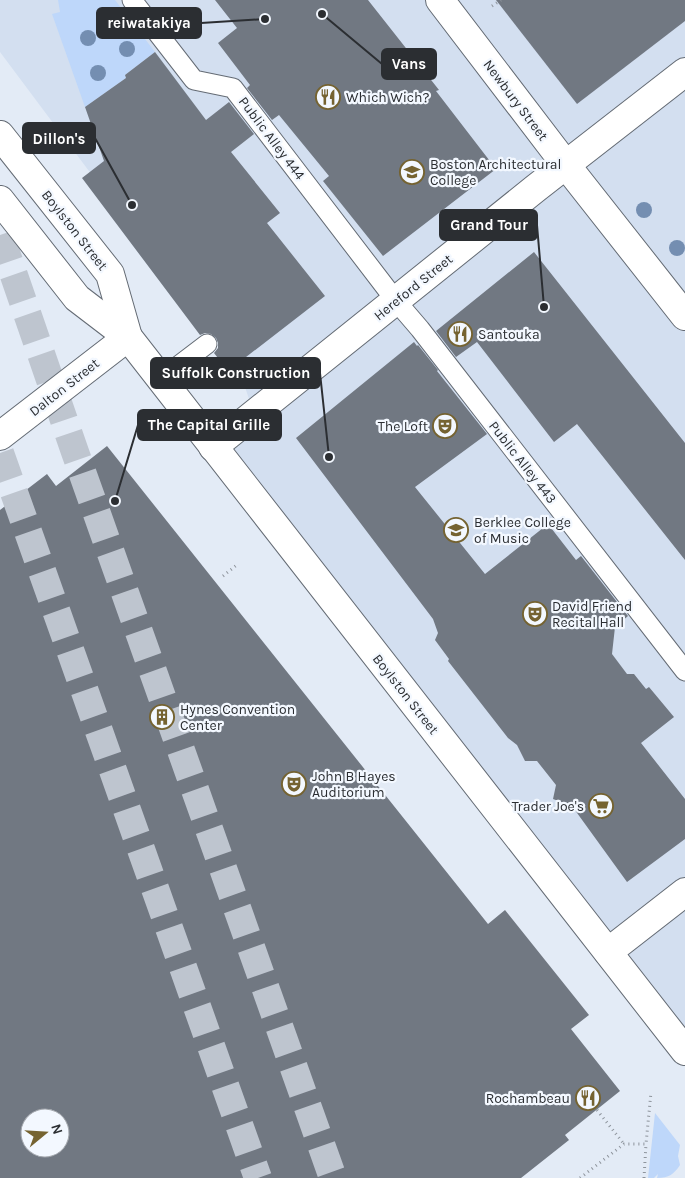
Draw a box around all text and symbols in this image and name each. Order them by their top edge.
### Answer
callout: reiwatakiya [97,8,201,38]
text: reiwatakiya [107,14,191,32]
callout: Vans [382,49,436,79]
text: Vans [392,55,426,73]
street label: Newbury Street [480,56,552,144]
restaurant icon: Which Wich? [315,84,341,110]
place label: Which Wich? [346,89,429,106]
street label: Public Alley 444 [235,93,308,183]
callout: Dillon's [23,123,95,153]
text: Dillon's [33,130,85,148]
place label: Boston Architectural College [430,156,561,189]
school or university icon: Boston Architectural College [399,159,425,185]
street label: Boylston Street [38,187,111,274]
callout: Grand Tour [440,210,537,240]
text: Grand Tour [450,216,528,234]
street label: Hereford Street [371,250,456,324]
restaurant icon: Santouka [447,321,473,347]
place label: Santouka [478,326,540,343]
street label: Dalton Street [26,355,103,420]
callout: Suffolk Construction [151,358,320,388]
text: Suffolk Construction [162,364,310,382]
callout: The Capital Grille [138,410,281,440]
theatre icon: The Loft [432,413,458,439]
text: The Capital Grille [148,416,270,434]
place label: The Loft [378,418,428,435]
street label: Public Alley 443 [485,418,560,507]
place label: Berklee College of Music [474,514,571,547]
school or university icon: Berklee College of Music [443,517,469,543]
place label: David Friend Recital Hall [552,598,632,631]
theatre icon: David Friend Recital Hall [522,601,548,627]
street label: Boylston Street [369,651,442,738]
place label: Hynes Convention Center [180,701,295,734]
building icon: Hynes Convention Center [149,704,175,730]
place label: John B Hayes Auditorium [312,768,396,801]
theatre icon: John B Hayes Auditorium [281,771,307,797]
supermarket icon: Trader Joe's [588,793,614,819]
place label: Trader Joe's [512,798,584,815]
restaurant icon: Rochambeau [575,1085,601,1111]
place label: Rochambeau [486,1090,570,1107]
north arrow [20,1108,70,1158]
text: N [47,1122,67,1137]

